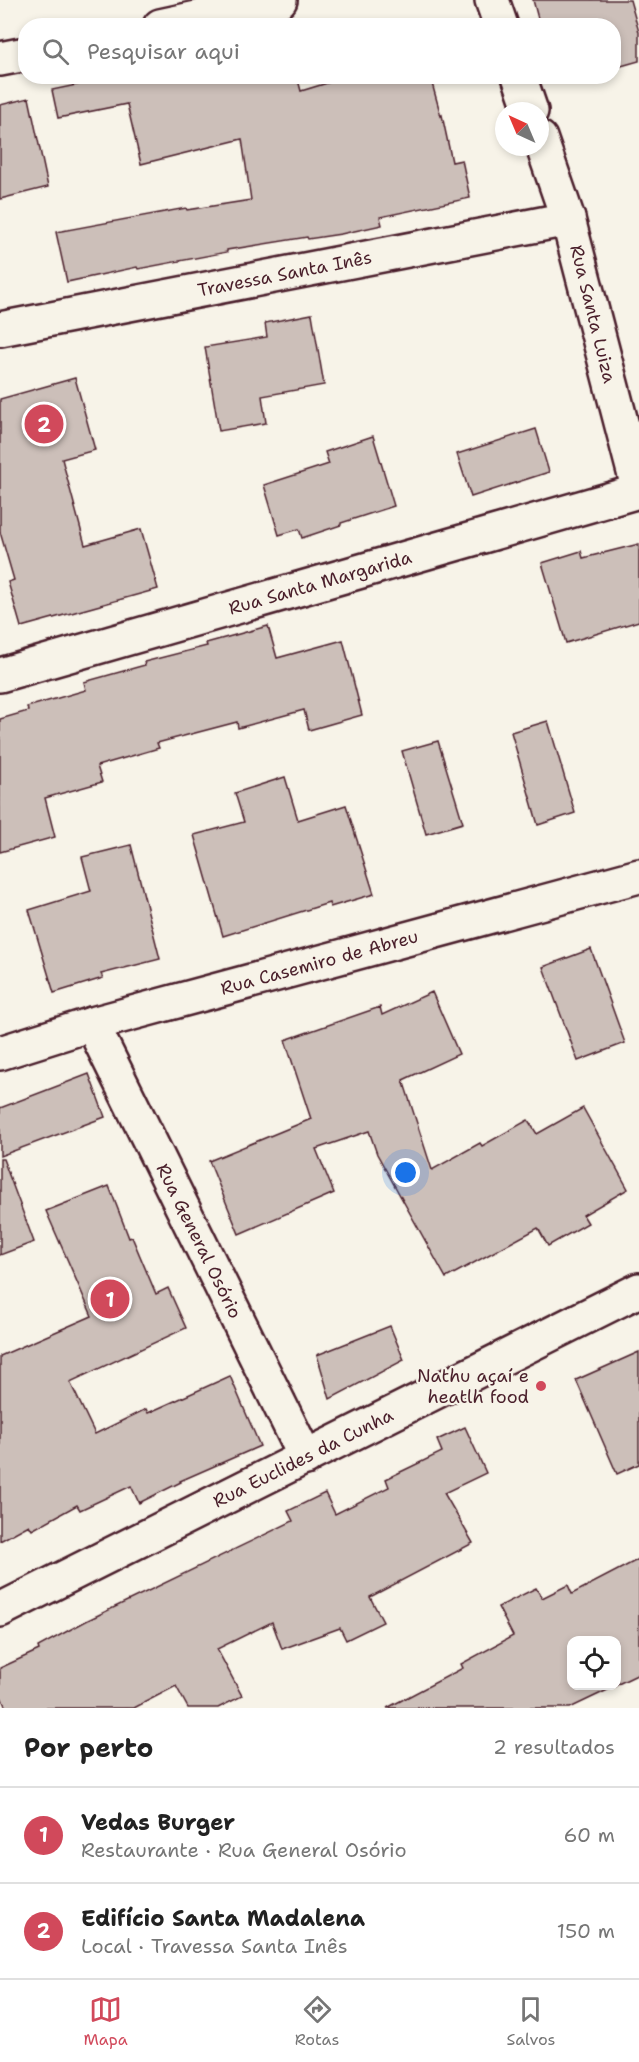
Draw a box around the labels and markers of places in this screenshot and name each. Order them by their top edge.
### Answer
pin: 2 [24,402,63,446]
pin: 1 [90,1276,130,1322]
place label: Nathu açaí e heatlh food [417,1364,529,1409]
marker: Nathu açaí e heatlh food [534,1379,548,1393]

